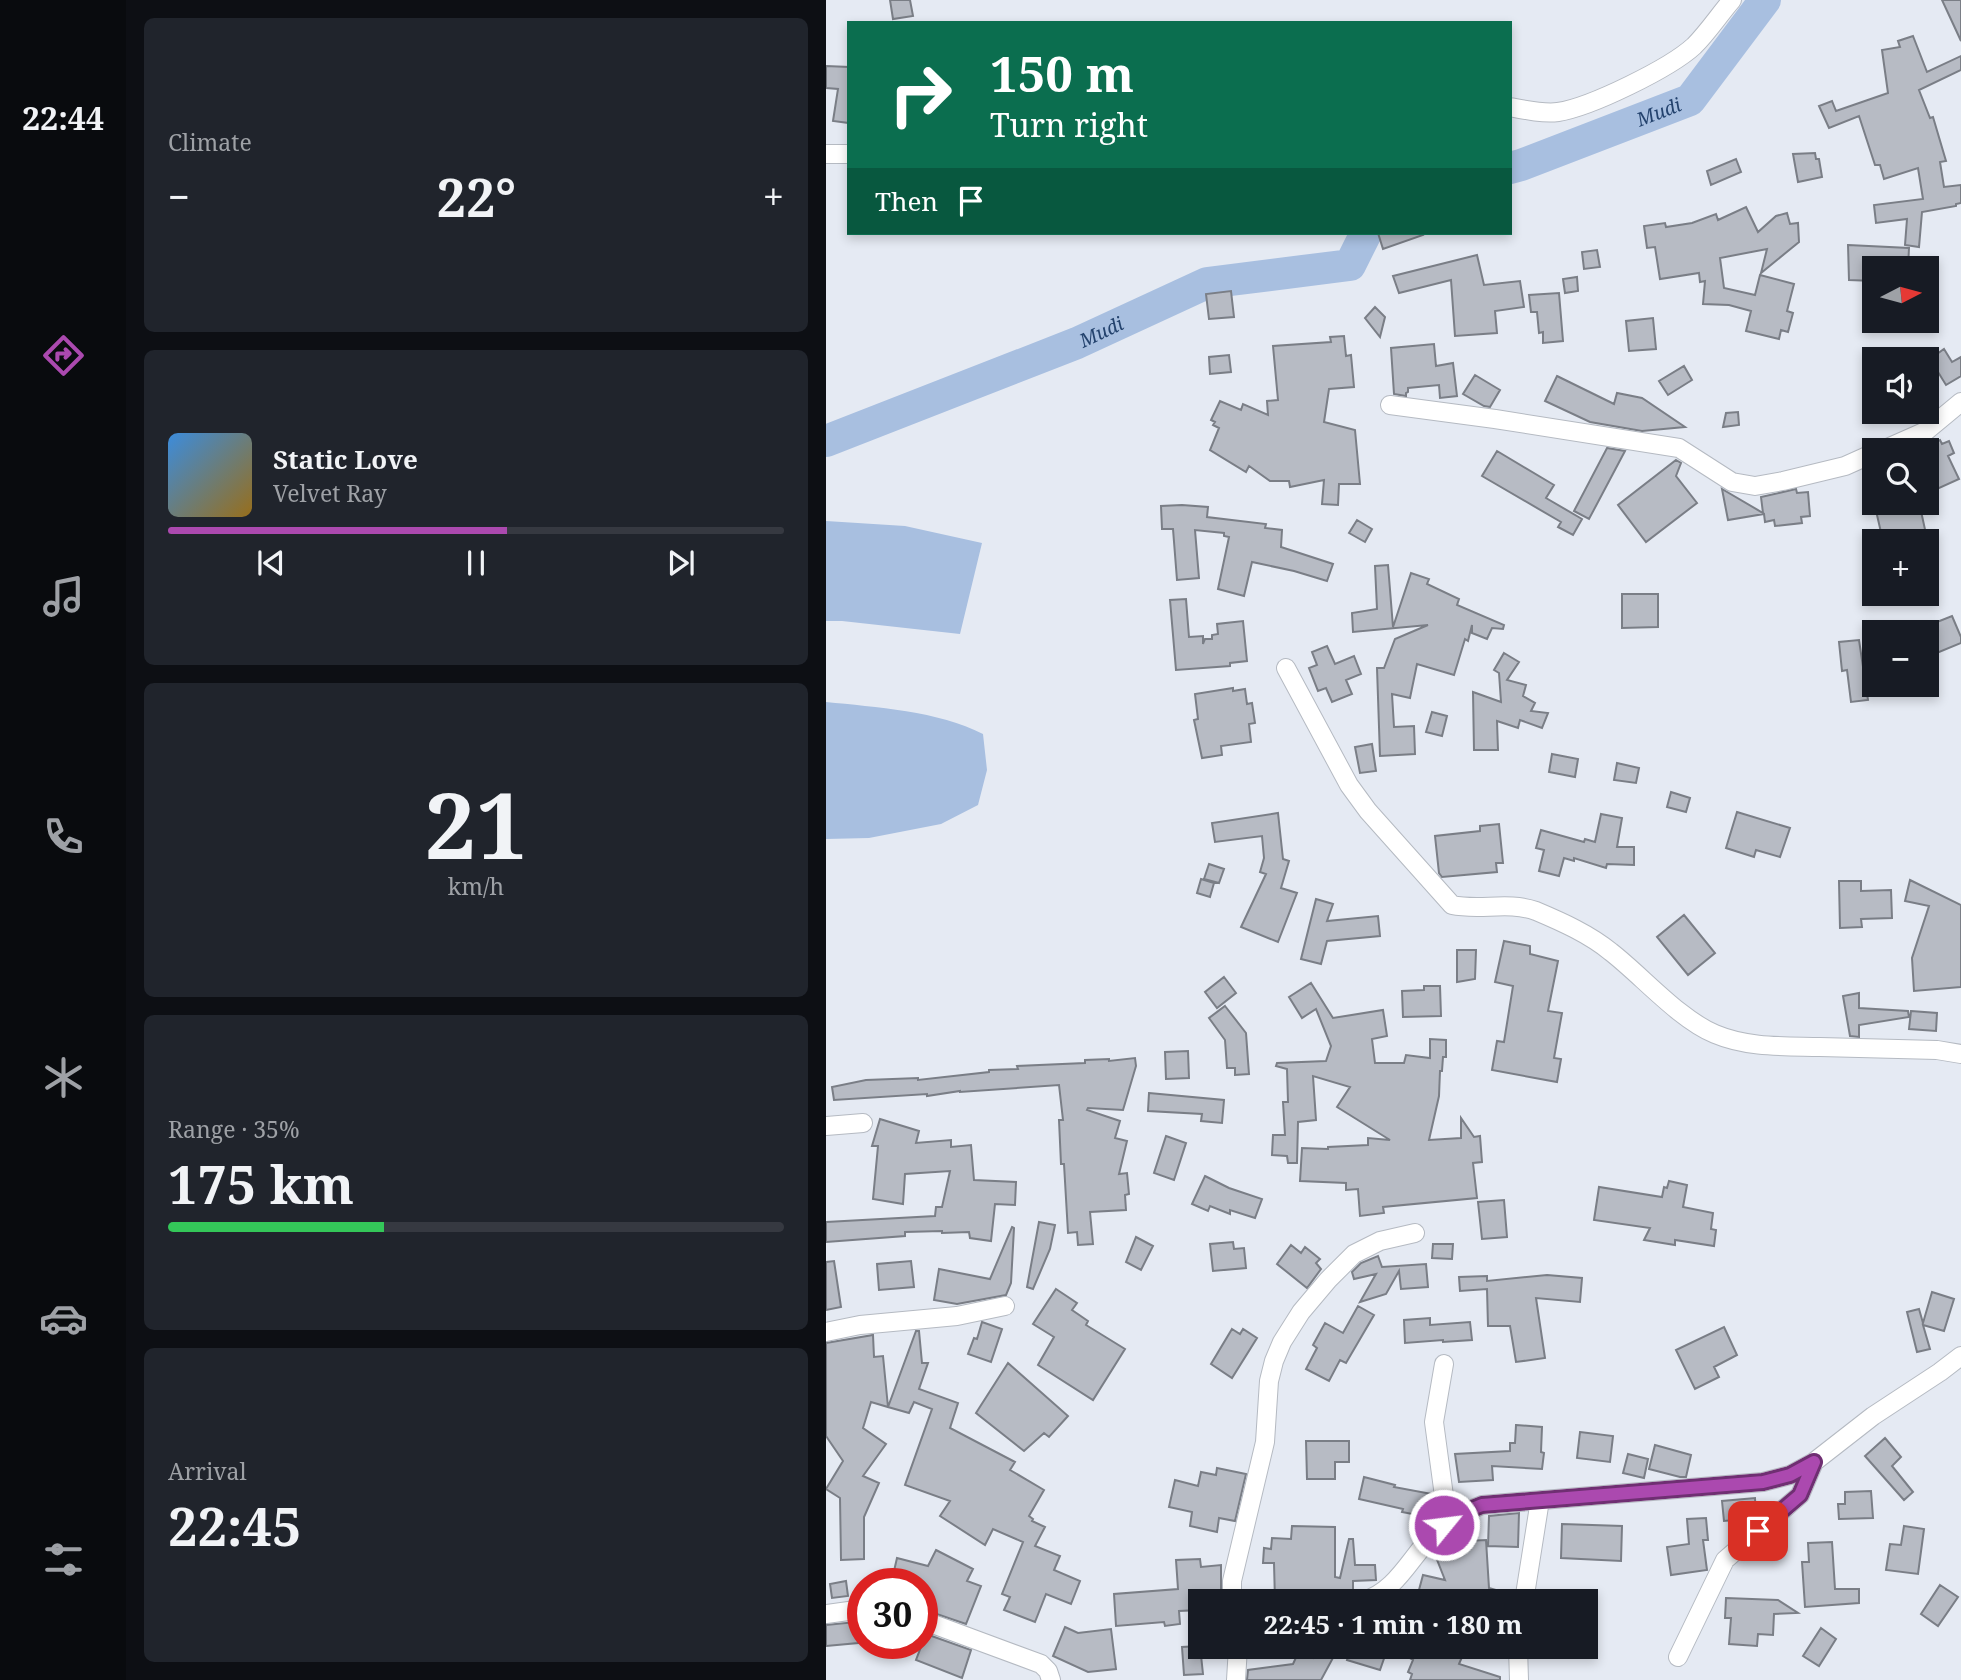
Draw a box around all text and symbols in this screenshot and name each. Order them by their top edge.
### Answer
text: 150 m [990,40,1134,106]
icon: right [875,49,966,140]
water label: Mudi [1632,92,1685,133]
text: 22:44 [22,96,104,139]
text: Turn right [990,103,1148,146]
text: Climate [168,126,252,158]
text: 22° [437,161,516,232]
text: − [168,170,190,222]
text: + [763,170,784,222]
icon: arrive [952,182,990,220]
text: Then [875,183,938,219]
north arrow [1862,256,1939,332]
map controls [1862,256,1939,697]
water label: Mudi [1074,310,1128,354]
icon: directions [39,331,88,380]
button: sound [1862,347,1939,424]
button: search [1862,438,1939,515]
text: Static Love [273,441,418,477]
text: Velvet Ray [273,477,387,509]
button: + [1862,529,1939,606]
icon: previous [252,544,290,582]
icon: pause [457,544,495,582]
icon: next [662,544,700,582]
icon: music [39,572,88,621]
button: − [1862,620,1939,697]
text: 21 [425,762,527,886]
icon: phone [39,812,88,861]
text: km/h [448,870,504,902]
icon: climate [39,1053,88,1102]
text: Range · 35% [168,1113,300,1145]
text: 175 km [168,1148,354,1219]
icon: car [39,1294,88,1343]
text: Arrival [168,1455,247,1487]
position arrow [1407,1488,1481,1562]
text: 22:45 [168,1490,301,1561]
pin [1728,1501,1788,1561]
icon: arrive [1739,1512,1777,1550]
icon: filters [39,1535,88,1584]
speed limit sign: 30 [847,1568,938,1659]
text: 22:45 · 1 min · 180 m [1263,1606,1523,1642]

